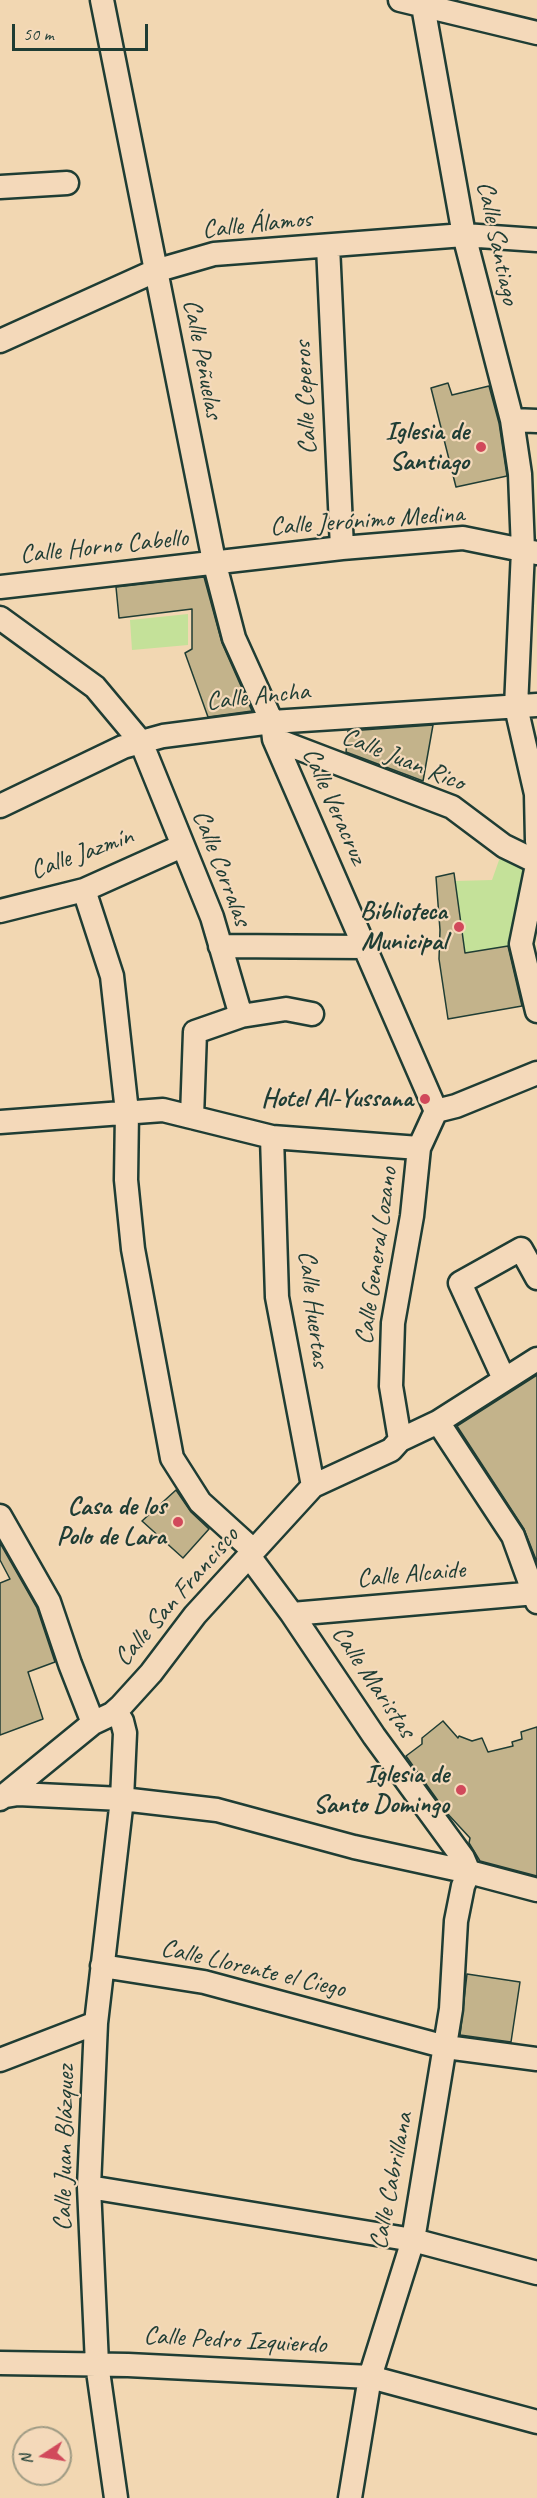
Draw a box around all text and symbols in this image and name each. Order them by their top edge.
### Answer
scale bar [15,12,152,50]
text: 50 m [23,23,54,45]
street label: Calle Santiago [469,179,525,307]
street label: Calle Álamos [201,204,313,246]
street label: Calle Peñuelas [175,297,229,421]
street label: Calle Ceperos [287,340,325,456]
place label: Iglesia de Santiago [385,416,469,478]
marker: Iglesia de Santiago [474,440,488,454]
street label: Calle Jerónimo Medina [269,499,465,543]
street label: Calle Horno Cabello [18,523,190,571]
street label: Calle Ancha [205,676,311,718]
street label: Calle Juan Rico [337,721,469,799]
street label: Calle Veracruz [295,743,373,869]
street label: Calle Corralas [185,806,257,930]
street label: Calle Jazmín [26,821,138,887]
place label: Biblioteca Municipal [360,896,447,958]
marker: Biblioteca Municipal [452,920,466,934]
place label: Hotel Al-Yussana [261,1083,413,1115]
marker: Hotel Al-Yussana [418,1092,432,1106]
street label: Calle General Lozano [349,1165,405,1347]
street label: Calle Huertas [290,1249,336,1369]
place label: Casa de los Polo de Lara [57,1491,166,1552]
marker: Casa de los Polo de Lara [171,1515,185,1529]
street label: Calle San Francisco [108,1521,246,1673]
street label: Calle Alcaide [356,1555,466,1595]
street label: Calle Maristas [324,1620,422,1744]
place label: Iglesia de Santo Domingo [313,1759,449,1820]
marker: Iglesia de Santo Domingo [454,1783,468,1797]
street label: Calle Llorente el Ciego [158,1933,348,2005]
street label: Calle Juan Blázquez [48,2065,82,2231]
street label: Calle Cabrillana [363,2110,421,2252]
street label: Calle Pedro Izquierdo [143,2321,327,2361]
north arrow [12,2426,72,2486]
text: N [16,2452,37,2466]

